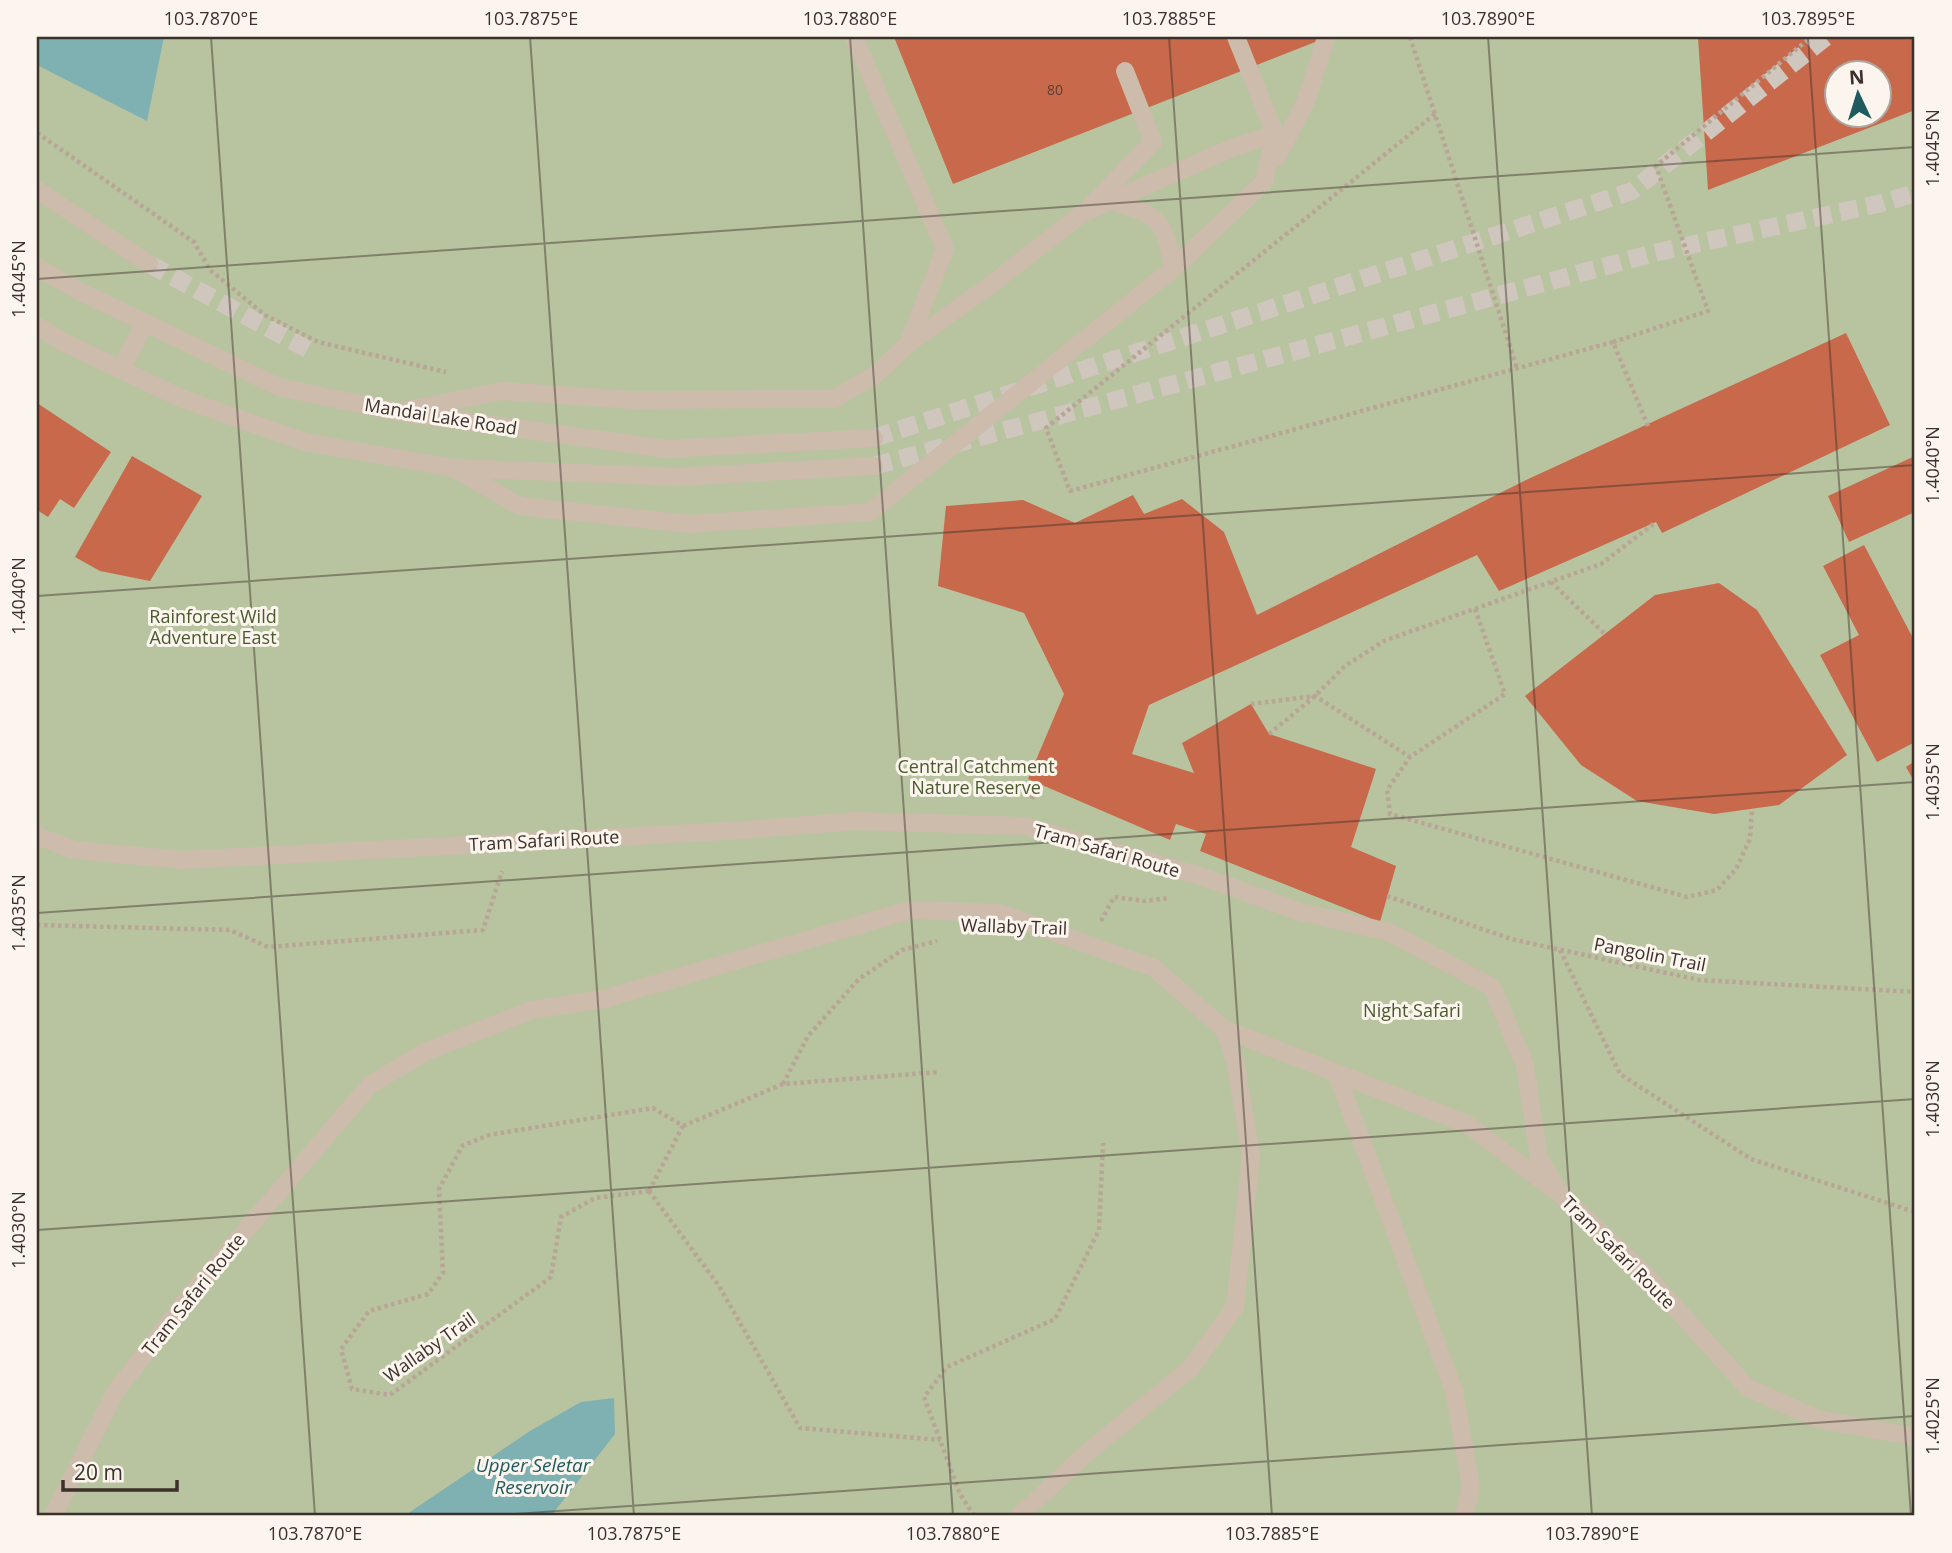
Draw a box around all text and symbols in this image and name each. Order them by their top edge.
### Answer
text: 103.7870°E [164,6,258,30]
text: 103.7875°E [484,6,578,30]
text: 103.7880°E [803,6,897,30]
text: 103.7885°E [1122,6,1216,30]
text: 103.7890°E [1441,6,1535,30]
text: 103.7895°E [1761,6,1855,30]
north arrow [1822,60,1892,130]
text: N [1848,64,1865,91]
house number: 80 [1047,80,1063,99]
text: 1.4045°N [1920,109,1944,187]
text: 1.4045°N [6,240,30,318]
street label: Mandai Lake Road [363,392,519,440]
text: 1.4040°N [1920,426,1944,504]
text: 1.4040°N [6,557,30,635]
park label: Rainforest Wild Adventure East [149,604,277,649]
text: 1.4035°N [1920,743,1944,821]
park label: Central Catchment Nature Reserve [897,754,1055,799]
street label: Tram Safari Route [1031,818,1183,882]
street label: Tram Safari Route [468,824,620,856]
text: 1.4035°N [6,874,30,952]
street label: Wallaby Trail [960,912,1068,940]
street label: Pangolin Trail [1592,931,1708,977]
park label: Night Safari [1363,998,1461,1022]
text: 1.4030°N [1920,1060,1944,1138]
street label: Tram Safari Route [1557,1190,1681,1314]
text: 1.4030°N [6,1191,30,1269]
street label: Tram Safari Route [136,1228,250,1360]
street label: Wallaby Trail [378,1307,480,1387]
text: 1.4025°N [1920,1377,1944,1455]
scale bar [63,1448,177,1492]
water label: Upper Seletar Reservoir [476,1452,592,1500]
text: 20 m [74,1458,123,1486]
text: 103.7870°E [268,1521,362,1545]
text: 103.7875°E [587,1521,681,1545]
text: 103.7880°E [906,1521,1000,1545]
text: 103.7885°E [1225,1521,1319,1545]
text: 103.7890°E [1545,1521,1639,1545]

